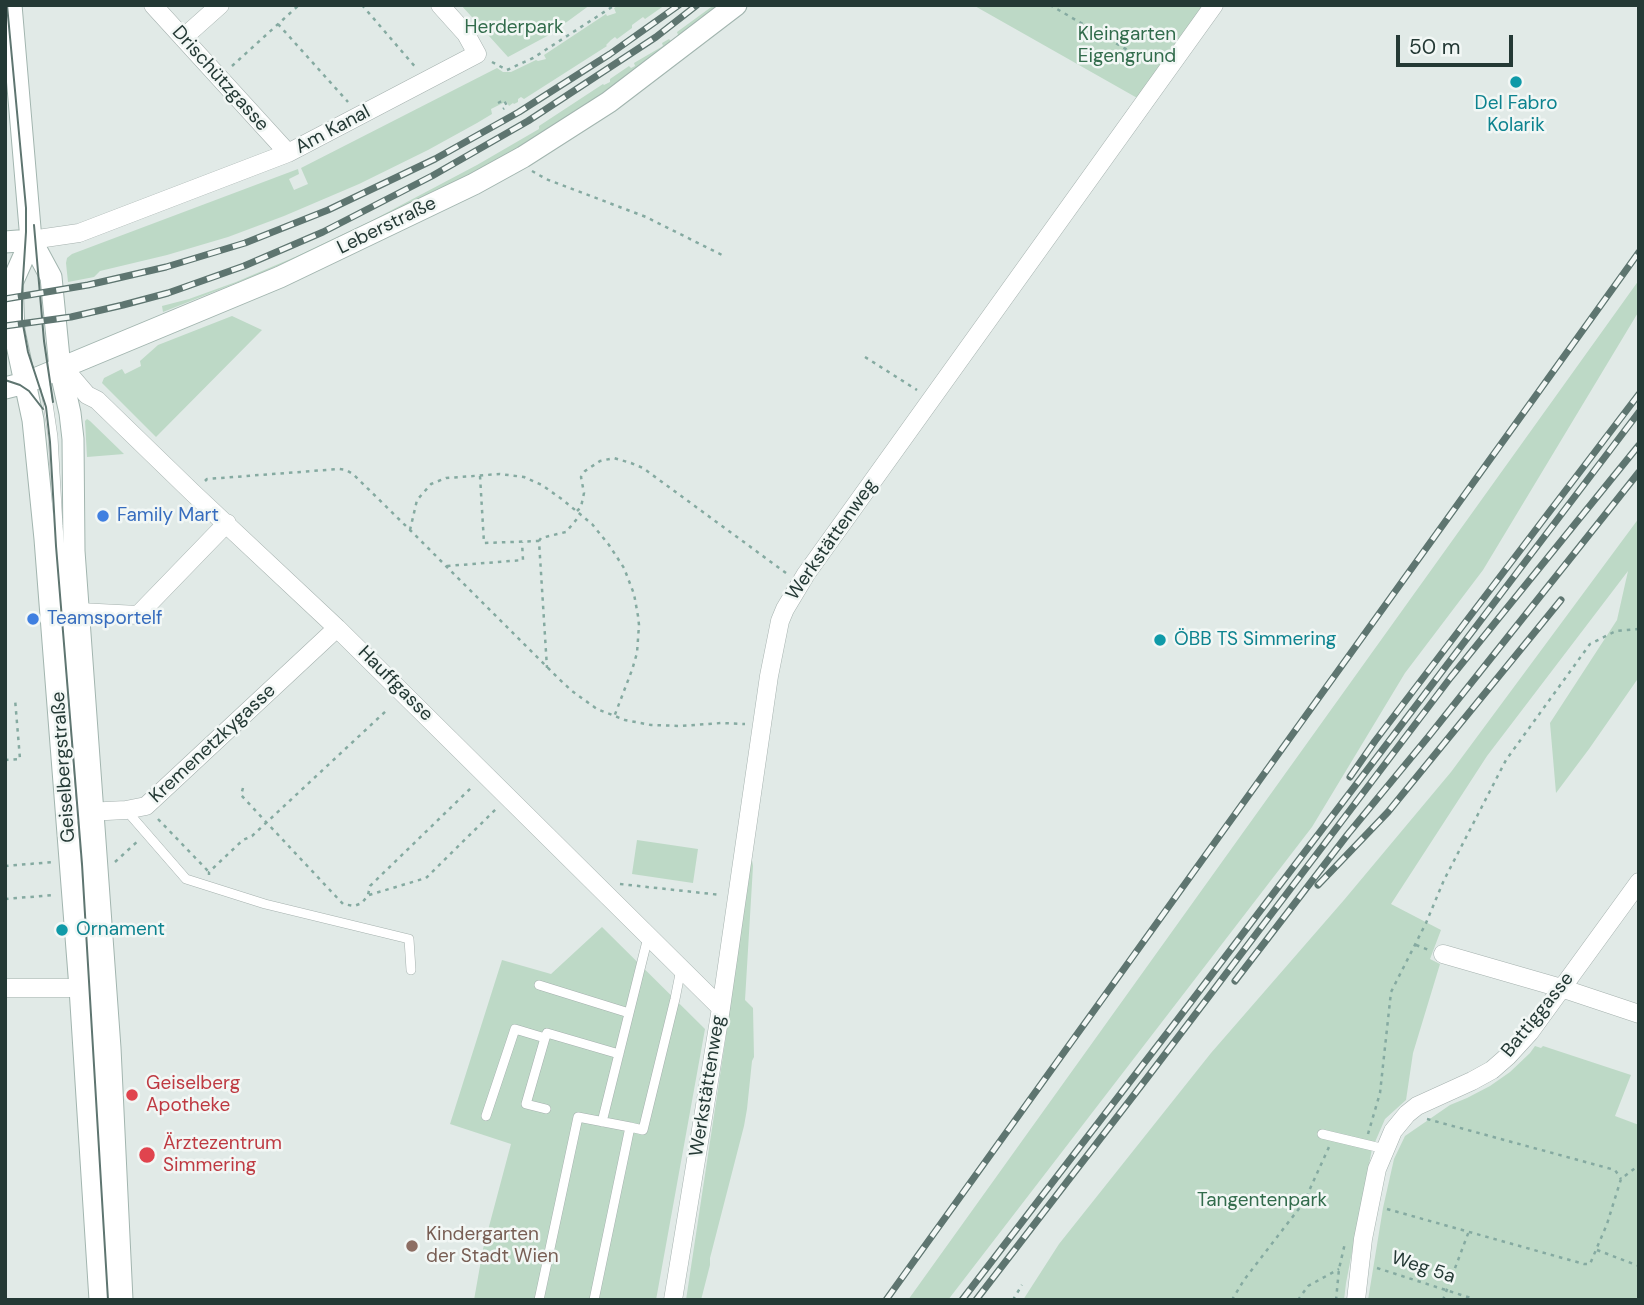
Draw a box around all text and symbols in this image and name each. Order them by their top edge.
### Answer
park label: Herderpark [465,17,563,39]
scale bar [1399,21,1516,65]
street label: Drischützgasse [167,22,273,136]
park label: Kleingarten Eigengrund [1078,24,1176,68]
text: 50 m [1409,33,1460,61]
marker: Del Fabro Kolarik [1508,74,1524,90]
place label: Del Fabro Kolarik [1475,93,1557,137]
street label: Am Kanal [292,101,374,159]
street label: Leberstraße [334,192,440,260]
street label: Werkstättenweg [782,475,882,605]
place label: Family Mart [117,505,219,527]
marker: Family Mart [95,508,111,524]
place label: Teamsportelf [47,608,162,630]
marker: Teamsportelf [25,611,41,627]
place label: ÖBB TS Simmering [1174,629,1336,651]
marker: ÖBB TS Simmering [1152,632,1168,648]
street label: Hauffgasse [353,642,437,726]
street label: Kremenetzkygasse [145,680,281,808]
street label: Geiselbergstraße [47,691,81,843]
place label: Ornament [76,919,165,941]
marker: Ornament [54,922,70,938]
street label: Battiggasse [1497,968,1579,1062]
street label: Werkstättenweg [686,1014,730,1158]
place label: Geiselberg Apotheke [146,1073,240,1117]
marker: Geiselberg Apotheke [124,1087,140,1103]
place label: Ärztezentrum Simmering [163,1133,282,1177]
marker: Ärztezentrum Simmering [137,1145,157,1165]
park label: Tangentenpark [1197,1190,1327,1212]
place label: Kindergarten der Stadt Wien [426,1224,559,1268]
marker: Kindergarten der Stadt Wien [404,1238,420,1254]
street label: Weg 5a [1388,1247,1458,1289]

